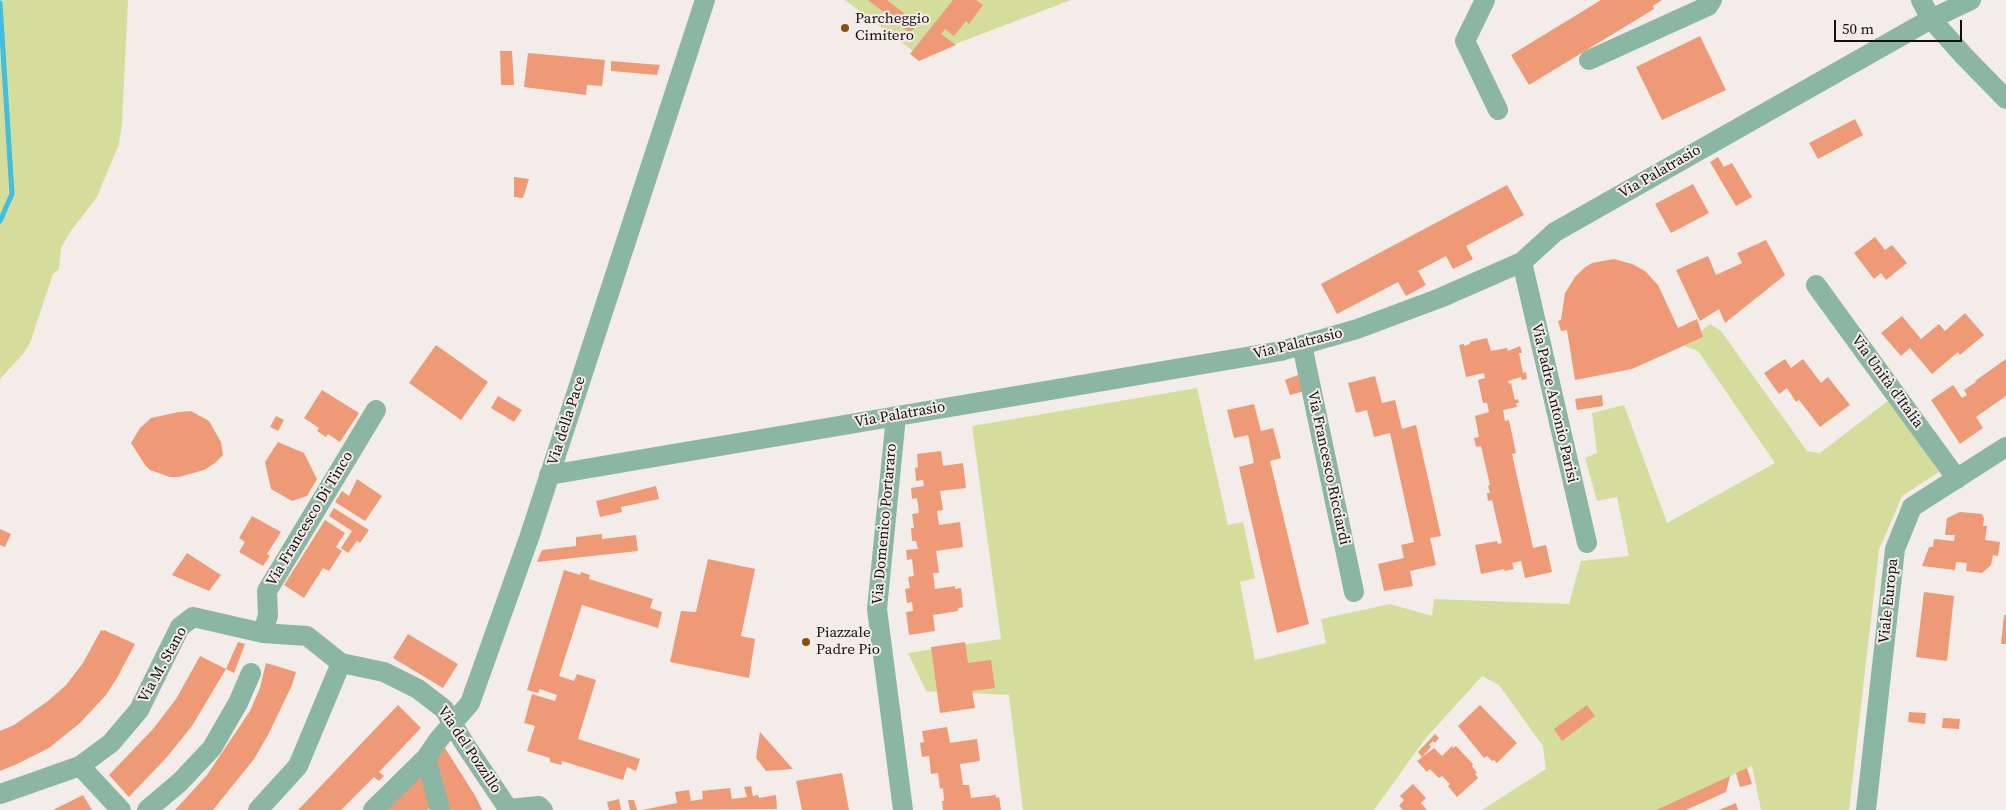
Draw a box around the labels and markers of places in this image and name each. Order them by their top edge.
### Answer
place label: Parcheggio Cimitero [855,10,930,45]
marker: Parcheggio Cimitero [839,22,851,34]
place label: Piazzale Padre Pio [816,624,880,659]
marker: Piazzale Padre Pio [800,636,812,648]

